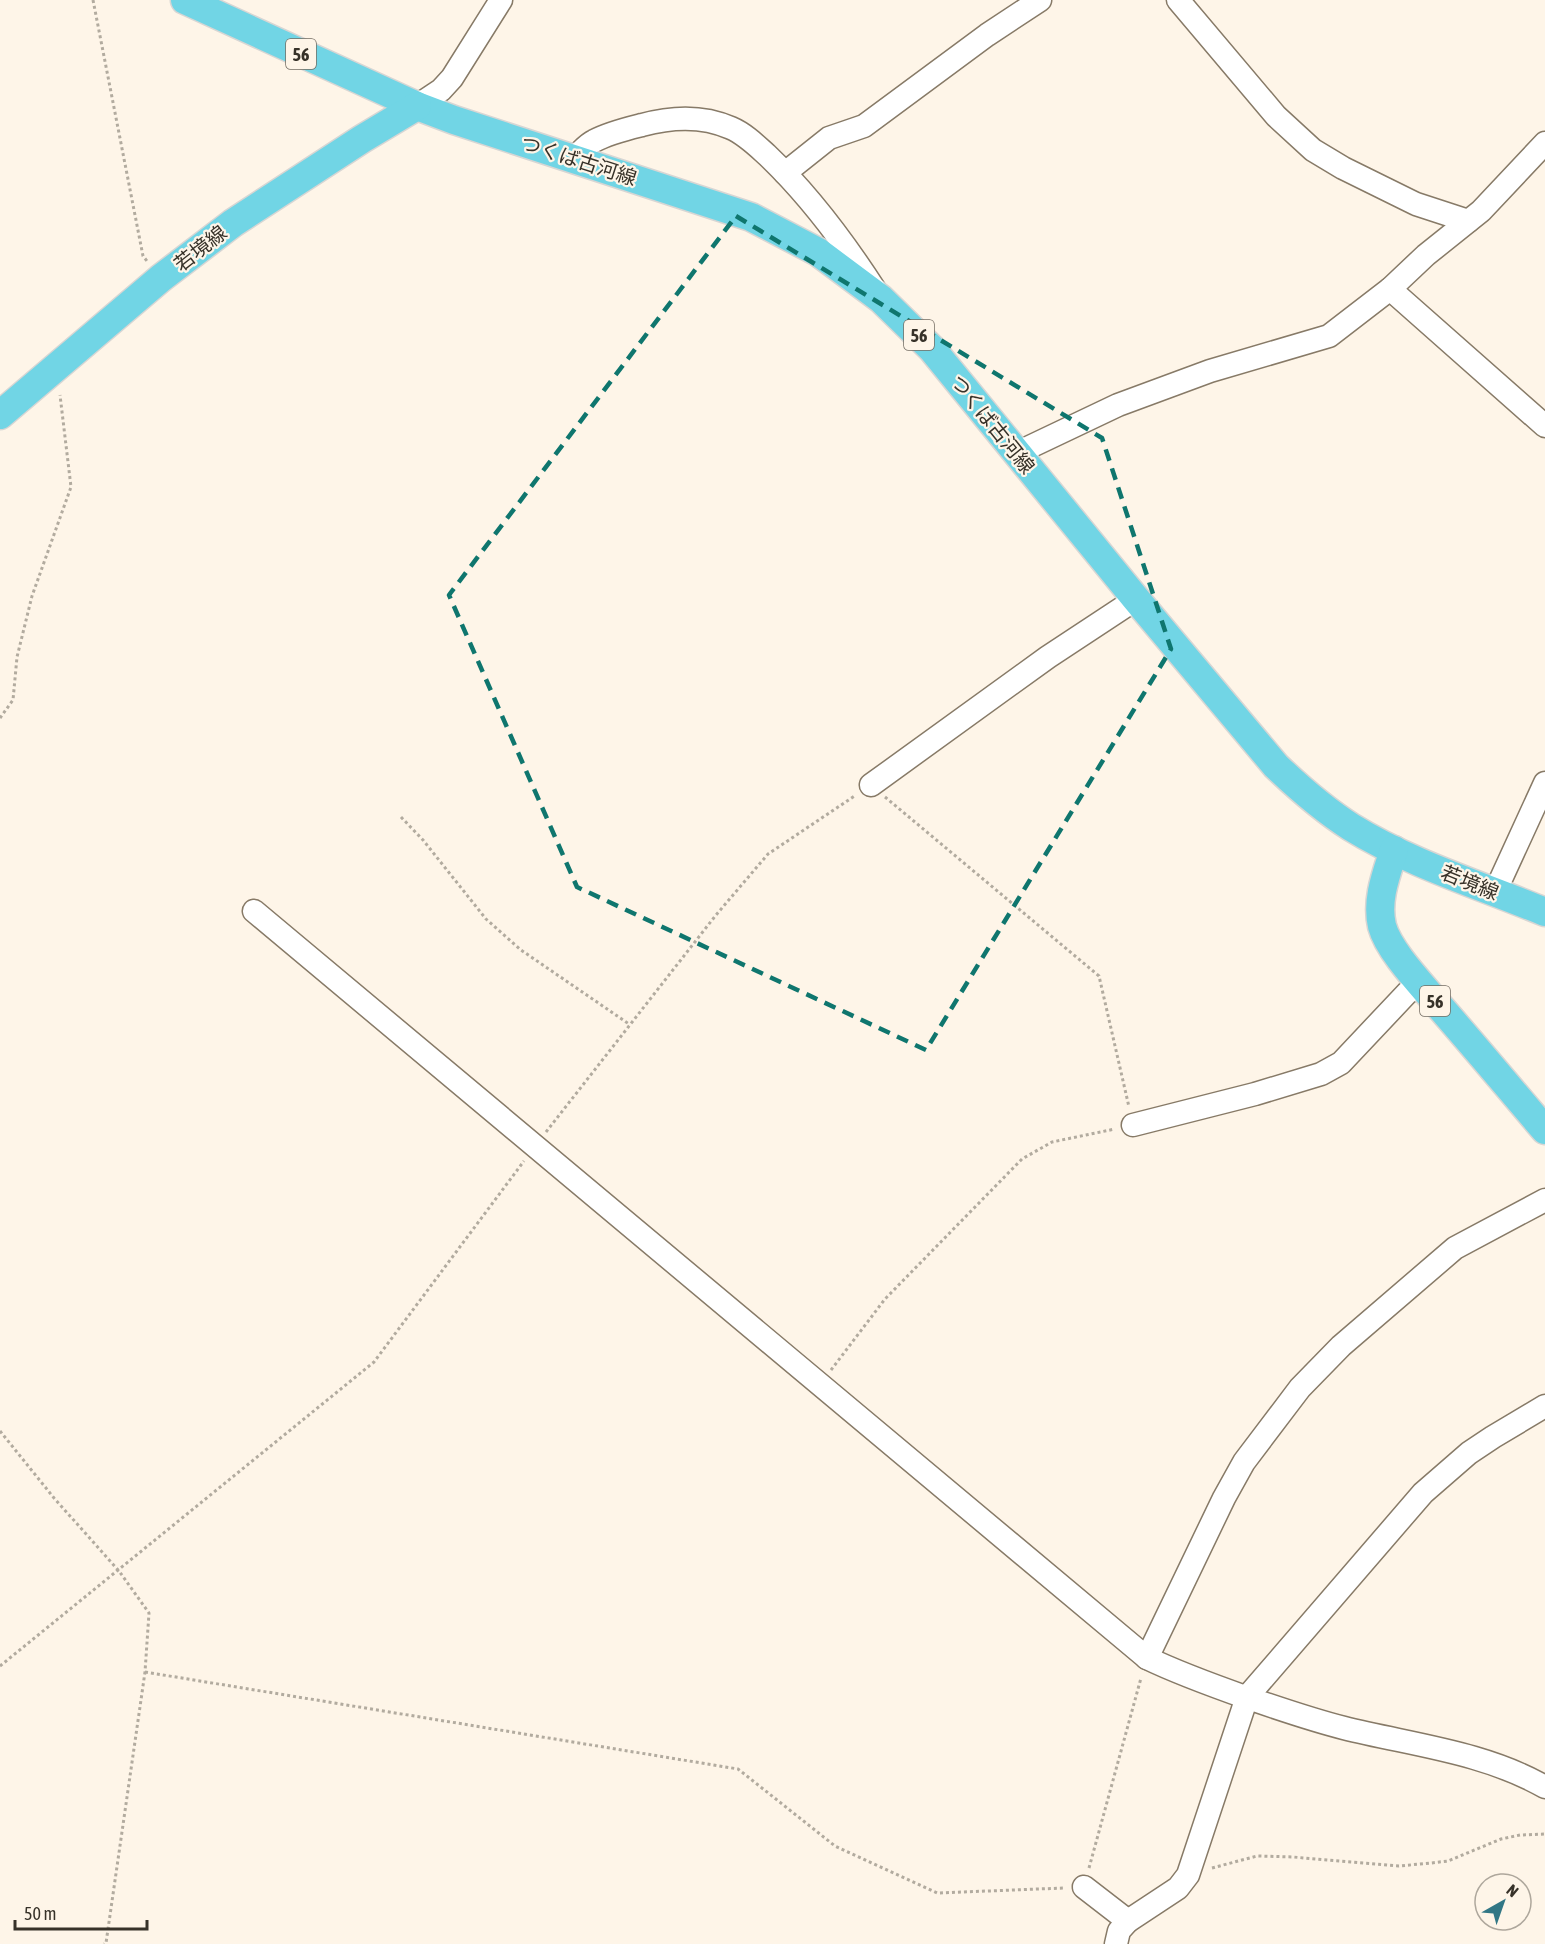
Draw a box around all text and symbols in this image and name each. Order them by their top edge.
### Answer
road number: 56 [286,39,316,69]
street label: つくば古河線 [518,131,640,189]
street label: 若境線 [169,220,231,276]
road number: 56 [904,320,934,350]
street label: つくば古河線 [946,370,1040,478]
street label: 若境線 [1438,860,1502,904]
road number: 56 [1420,986,1450,1016]
north arrow [1473,1872,1533,1932]
text: N [1503,1881,1522,1900]
scale bar [15,1893,147,1931]
text: 50 m [24,1903,56,1924]

